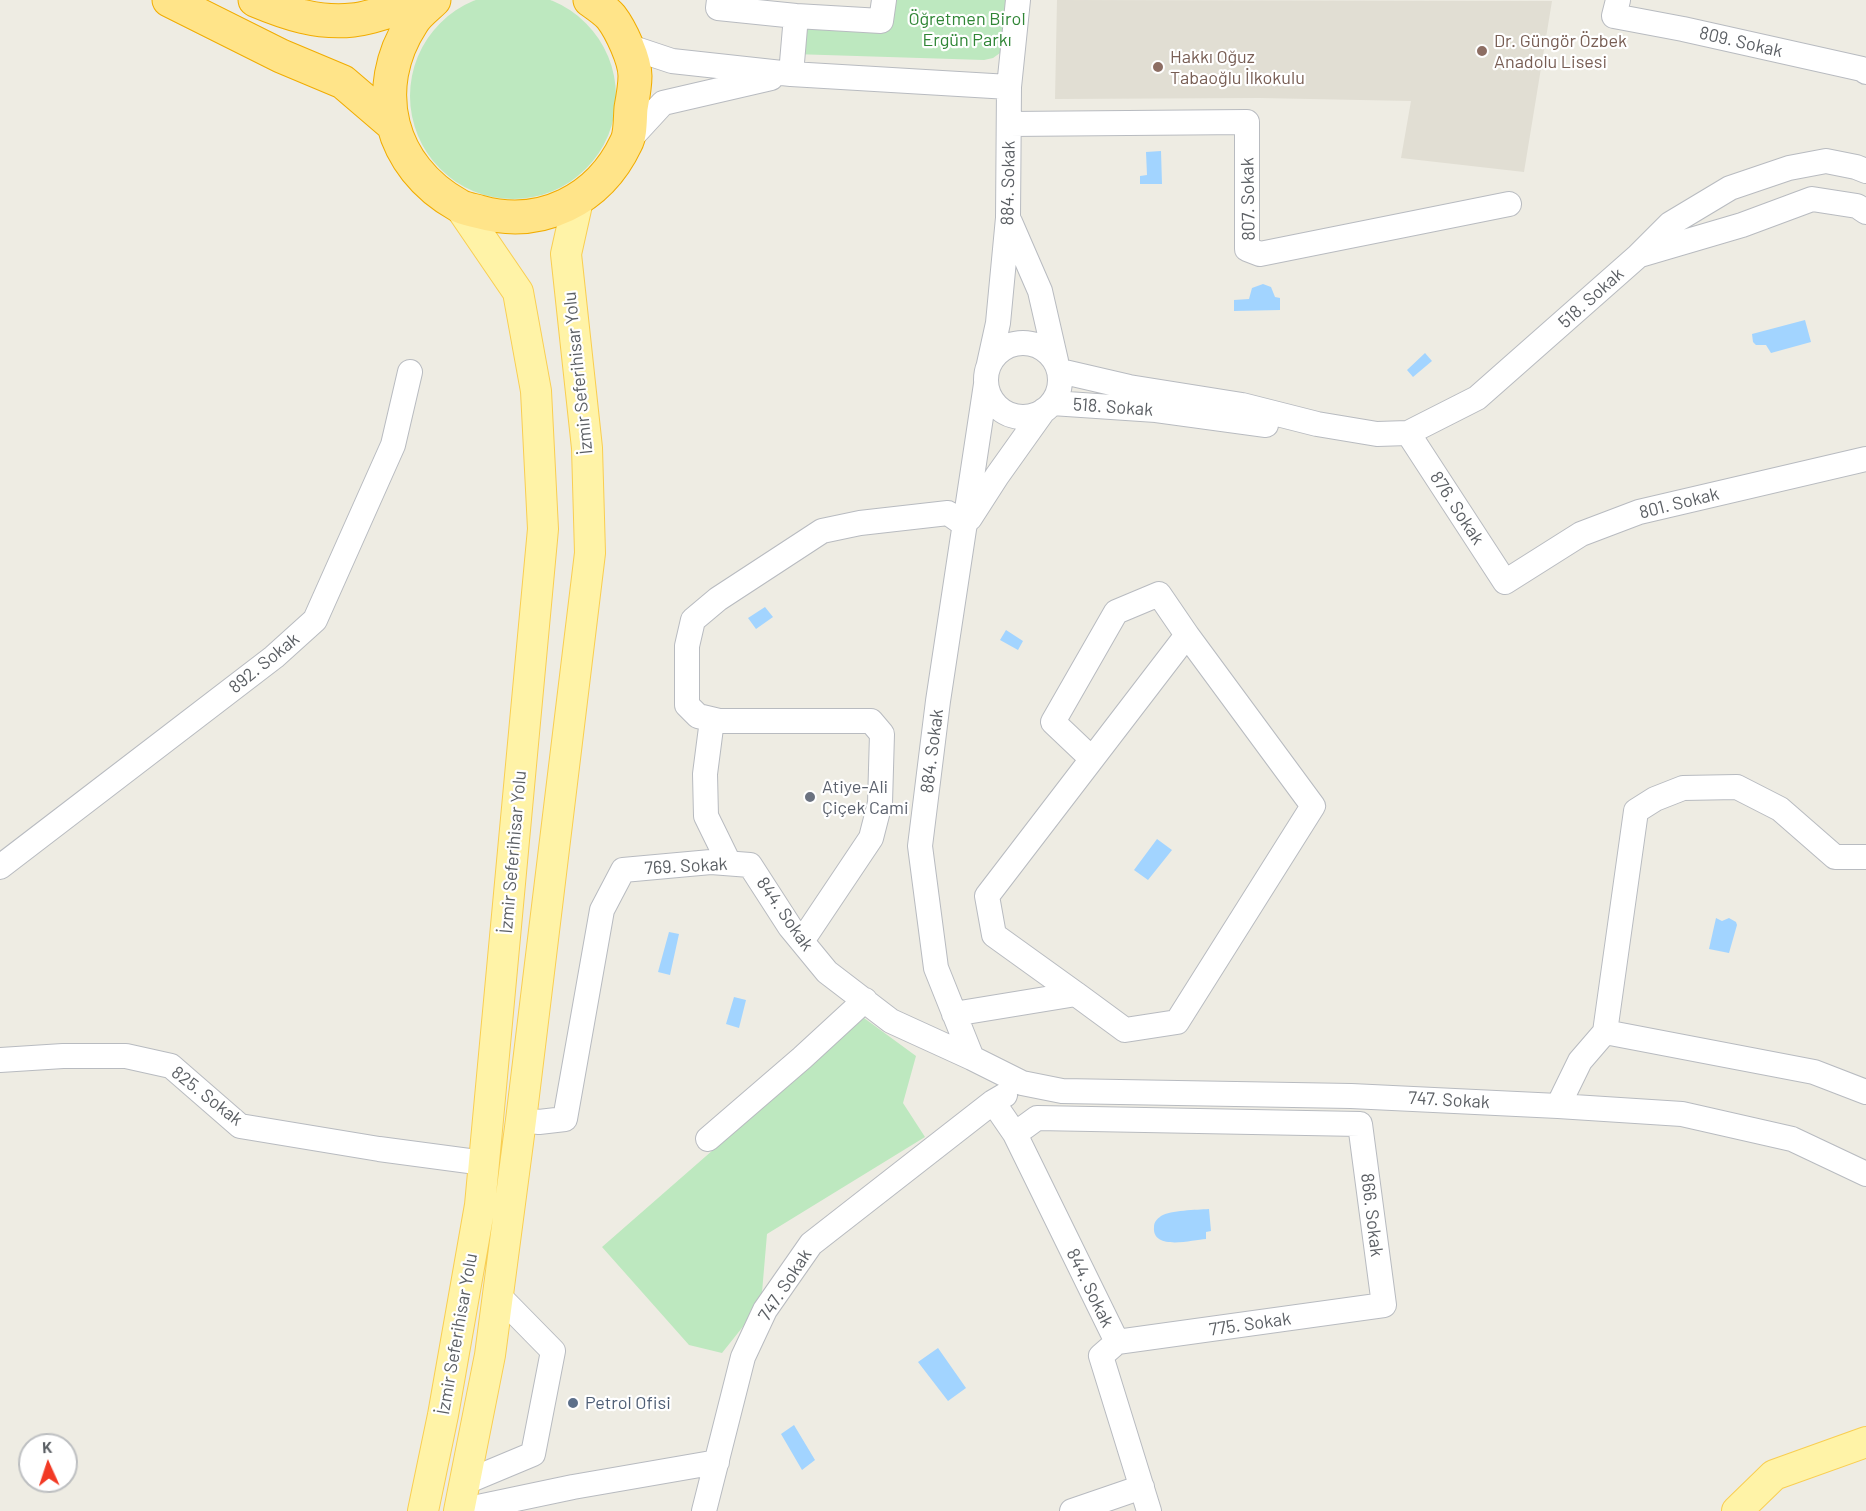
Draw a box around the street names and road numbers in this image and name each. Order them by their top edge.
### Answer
street label: 809. Sokak [1697,22,1785,62]
street label: 884. Sokak [996,140,1020,226]
street label: 807. Sokak [1236,157,1260,241]
street label: 518. Sokak [1554,263,1628,333]
street label: İzmir Seferihisar Yolu [559,291,597,455]
street label: 518. Sokak [1072,393,1154,421]
street label: 876. Sokak [1425,467,1489,549]
street label: 801. Sokak [1637,483,1721,523]
street label: 892. Sokak [224,628,304,698]
street label: 884. Sokak [916,708,948,794]
street label: İzmir Seferihisar Yolu [495,770,531,934]
street label: 769. Sokak [644,853,728,879]
street label: 844. Sokak [752,873,818,955]
street label: 825. Sokak [167,1062,247,1130]
street label: 747. Sokak [1408,1087,1490,1113]
street label: 866. Sokak [1356,1172,1388,1258]
street label: 747. Sokak [754,1245,816,1325]
street label: 844. Sokak [1062,1245,1118,1331]
street label: İzmir Seferihisar Yolu [432,1252,482,1416]
street label: 775. Sokak [1208,1308,1292,1340]

